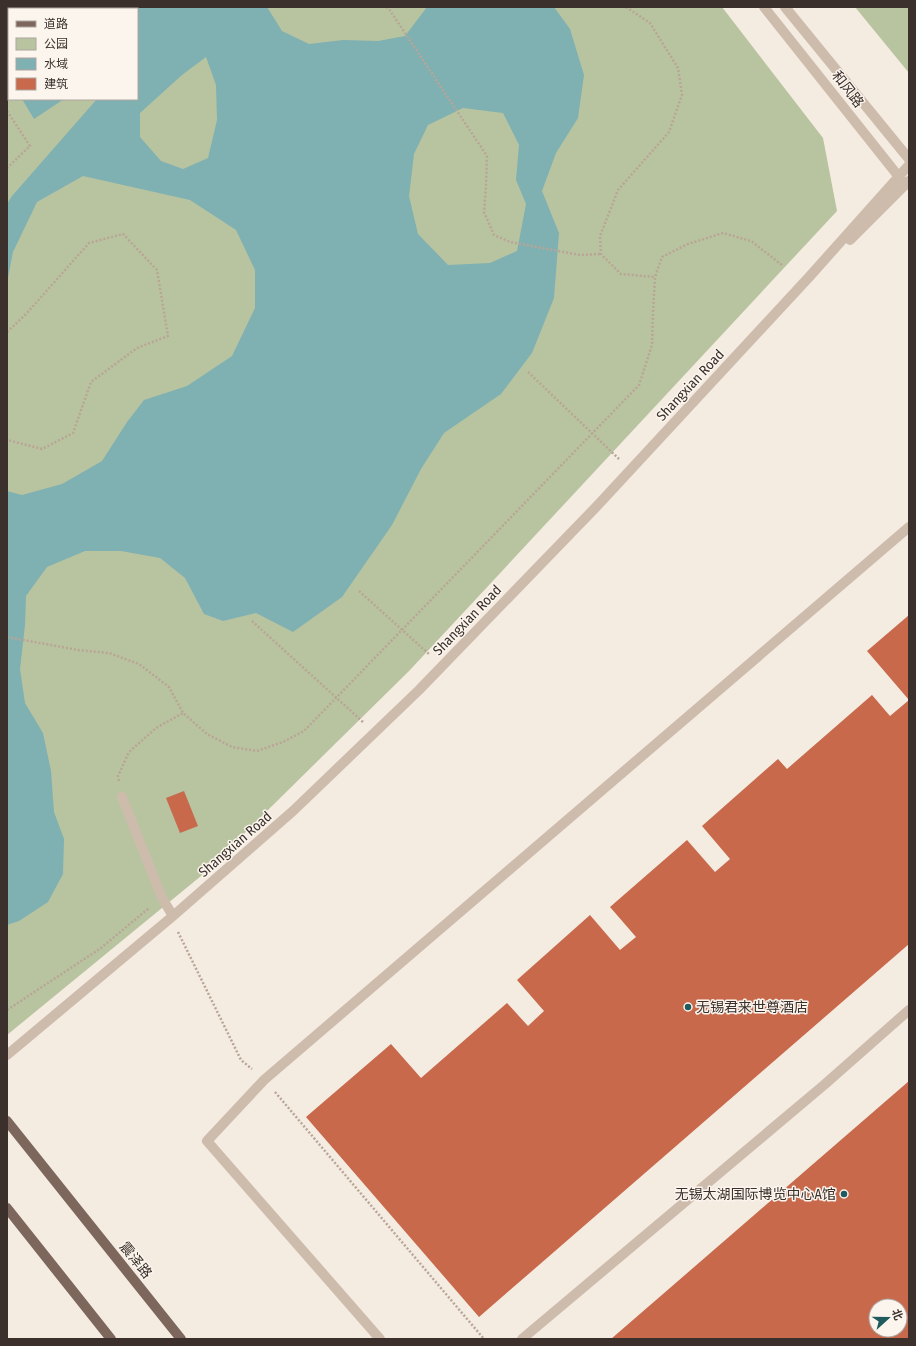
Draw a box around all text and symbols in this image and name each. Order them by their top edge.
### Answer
legend [8,8,138,100]
text: 道路 [44,17,68,31]
text: 公园 [44,37,68,51]
text: 水域 [44,57,68,71]
street label: 和风路 [828,68,867,111]
text: 建筑 [44,77,68,91]
street label: Shangxian Road [653,346,728,425]
street label: Shangxian Road [430,582,505,659]
street label: Shangxian Road [195,808,275,881]
place label: 无锡君来世尊酒店 [696,999,808,1016]
marker: 无锡君来世尊酒店 [683,1002,693,1012]
place label: 无锡太湖国际博览中心A馆 [675,1186,836,1203]
marker: 无锡太湖国际博览中心A馆 [839,1189,849,1199]
street label: 震泽路 [116,1239,155,1282]
north arrow [868,1298,908,1338]
text: 北 [889,1307,905,1322]

